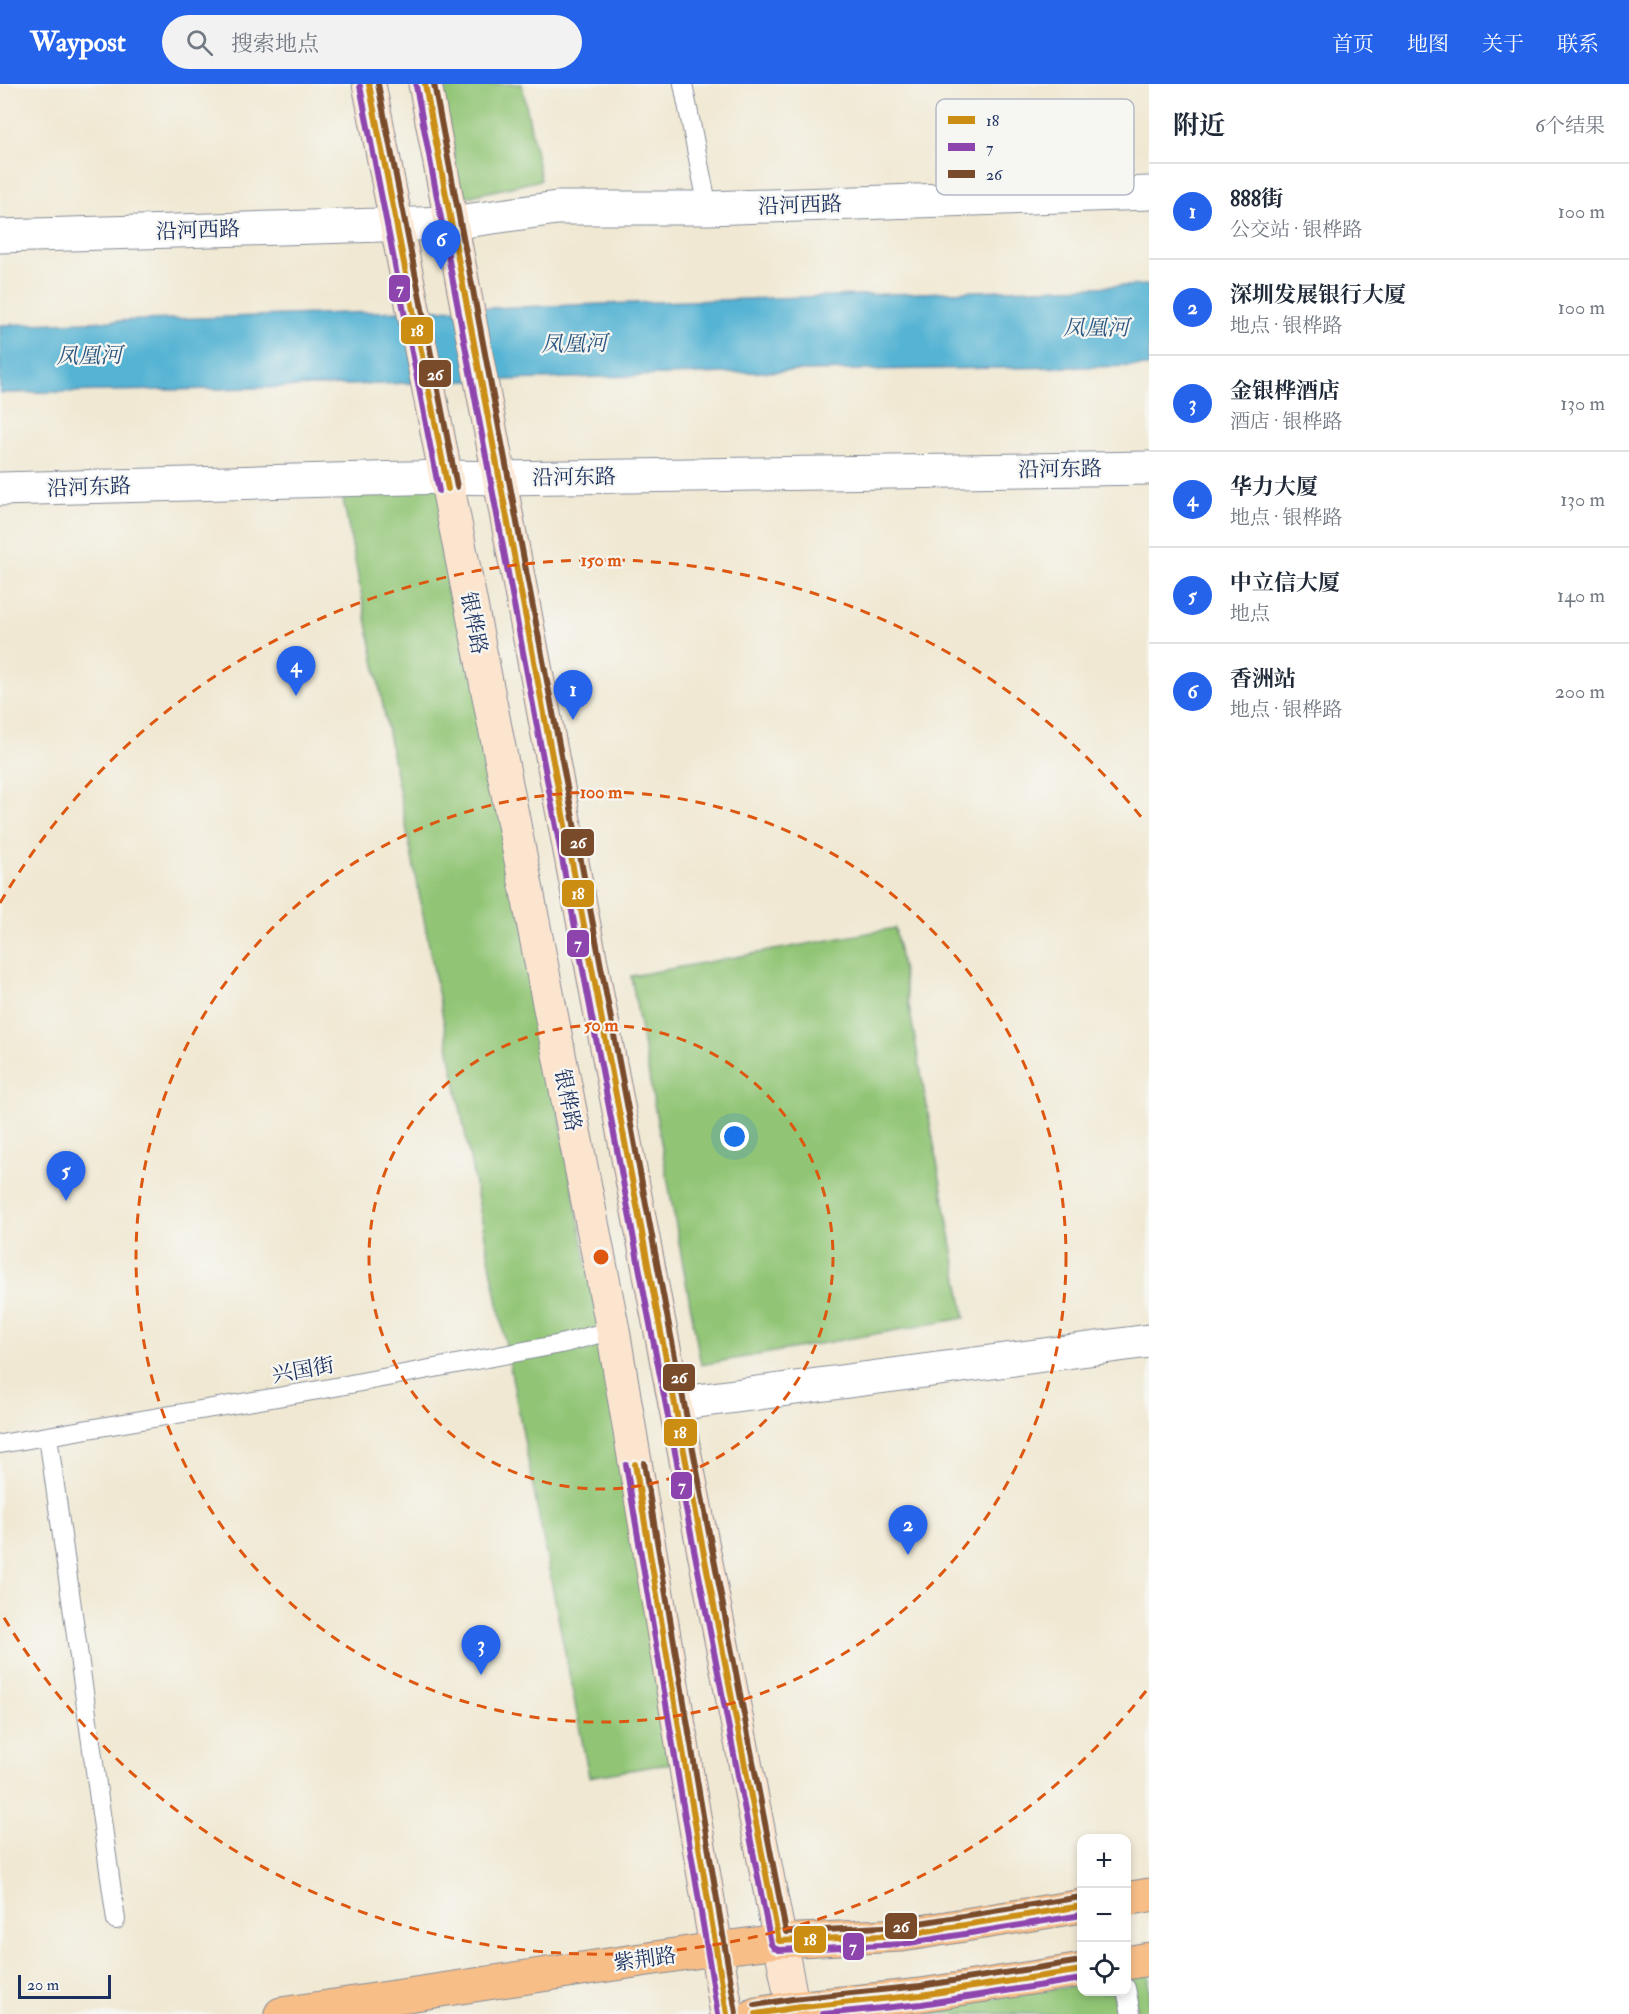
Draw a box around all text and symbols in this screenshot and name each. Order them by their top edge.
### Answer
search box [162,15,582,69]
text: Waypost [30,25,126,60]
icon: search [183,26,216,59]
text: 搜索地点 [231,30,319,58]
text: 首页 [1332,31,1374,58]
text: 地图 [1407,31,1449,58]
text: 关于 [1482,31,1524,58]
text: 联系 [1557,31,1599,58]
legend [936,99,1134,195]
text: 附近 [1173,110,1225,142]
text: 18 [986,111,1000,131]
text: 6个结果 [1535,113,1605,138]
text: 7 [986,138,994,158]
text: 26 [986,165,1003,185]
text: 888街 [1230,185,1283,213]
street label: 沿河西路 [758,191,842,220]
text: 1 [1189,199,1196,224]
text: 100 m [1558,199,1605,224]
street label: 沿河西路 [156,216,240,245]
text: 公交站 · 银桦路 [1230,217,1362,242]
pin: 6 [422,220,460,270]
line badge: 7 [388,274,411,303]
text: 7 [396,279,404,299]
text: 深圳发展银行大厦 [1230,281,1406,309]
text: 2 [1187,295,1198,320]
text: 100 m [1558,295,1605,320]
text: 地点 · 银桦路 [1230,313,1342,338]
water label: 凤凰河 [1063,314,1133,342]
line badge: 18 [400,316,434,345]
text: 18 [410,321,424,341]
water label: 凤凰河 [541,329,611,359]
water label: 凤凰河 [56,341,126,371]
line badge: 26 [418,359,452,388]
text: 26 [427,365,445,385]
text: 金银桦酒店 [1230,377,1340,405]
text: 3 [1189,391,1196,416]
text: 130 m [1560,391,1605,416]
text: 酒店 · 银桦路 [1230,409,1342,434]
street label: 沿河东路 [1018,455,1102,484]
street label: 沿河东路 [532,463,616,492]
street label: 沿河东路 [47,473,131,502]
text: 华力大厦 [1230,473,1318,501]
text: 4 [1187,487,1198,512]
text: 130 m [1560,487,1605,512]
text: 地点 · 银桦路 [1230,505,1342,530]
text: 150 m [580,549,623,572]
text: 中立信大厦 [1230,569,1340,597]
text: 5 [1188,583,1197,608]
text: 140 m [1557,583,1605,608]
street label: 银桦路 [454,590,493,657]
text: 地点 [1230,601,1270,626]
pin: 4 [276,646,316,696]
text: 香洲站 [1230,665,1296,693]
pin: 1 [554,670,592,720]
text: 6 [1187,679,1198,704]
text: 200 m [1555,679,1605,704]
text: 地点 · 银桦路 [1230,697,1342,722]
text: 100 m [580,781,623,804]
line badge: 26 [560,828,595,857]
text: 26 [570,833,588,853]
line badge: 18 [561,879,595,908]
text: 18 [571,884,585,904]
line badge: 7 [566,929,590,958]
text: 7 [574,934,582,954]
text: 50 m [584,1014,619,1037]
street label: 银桦路 [548,1067,587,1134]
your location [720,1122,749,1151]
pin: 5 [46,1152,86,1201]
centre of rings [591,1247,611,1267]
street label: 兴国街 [270,1352,336,1389]
line badge: 26 [662,1363,696,1392]
text: 26 [671,1368,689,1388]
line badge: 18 [663,1418,698,1447]
text: 18 [673,1423,687,1443]
line badge: 7 [670,1471,693,1500]
text: 7 [678,1476,686,1496]
pin: 2 [888,1506,928,1555]
pin: 3 [462,1626,500,1675]
map controls [1077,1834,1131,1996]
button: + [1077,1834,1131,1888]
button: − [1077,1888,1131,1942]
line badge: 26 [884,1912,918,1940]
text: 26 [893,1917,911,1937]
line badge: 18 [793,1925,827,1954]
text: 18 [803,1930,817,1950]
line badge: 7 [842,1932,865,1961]
text: 7 [849,1937,857,1957]
street label: 紫荆路 [612,1942,678,1977]
button: locate [1077,1942,1131,1996]
scale bar [18,1972,111,2000]
text: 20 m [27,1975,59,1995]

